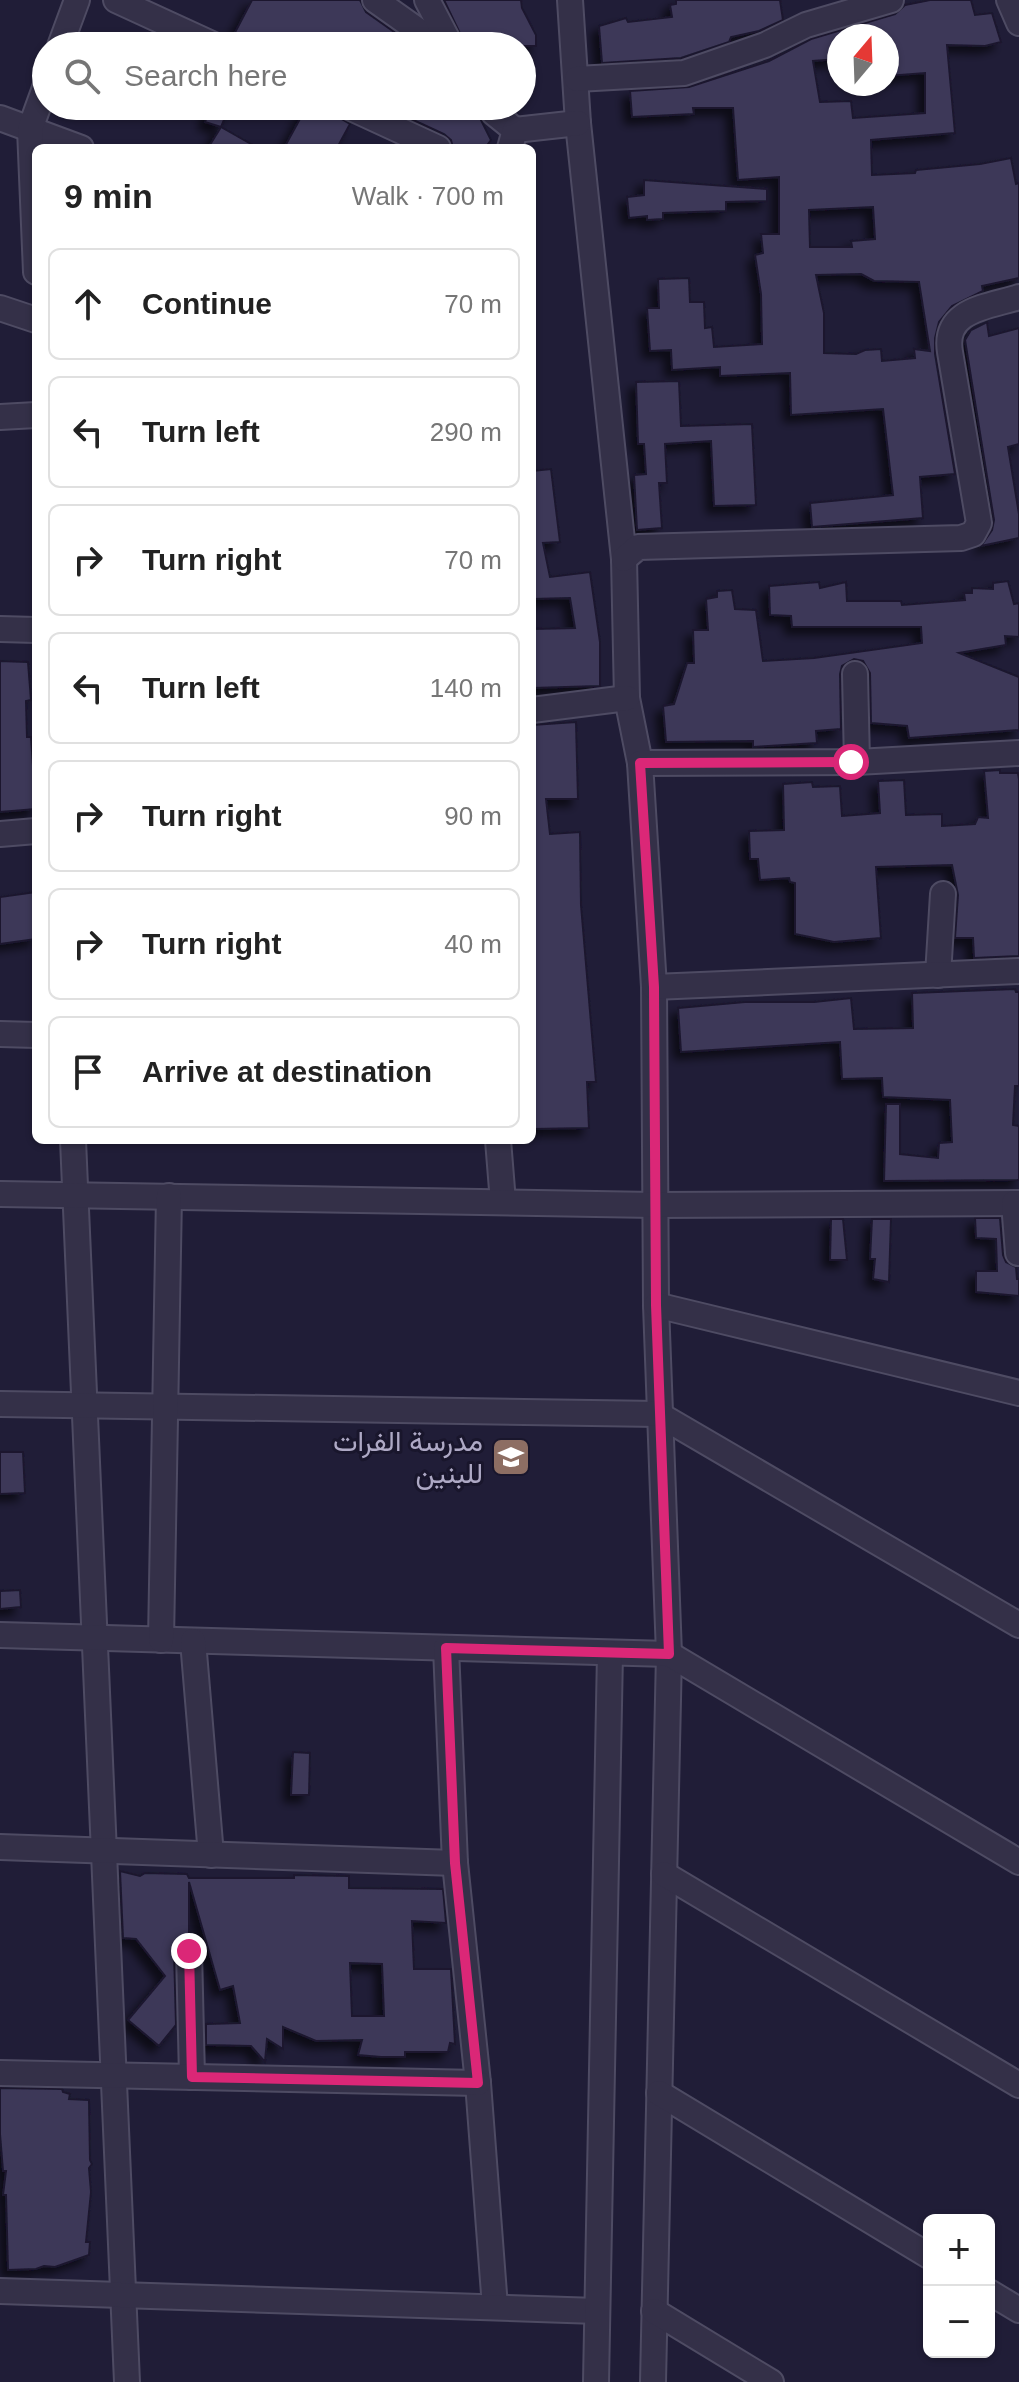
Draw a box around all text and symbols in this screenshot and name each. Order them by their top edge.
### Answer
north arrow [827,24,899,96]
search box [32,32,536,120]
icon: search [60,54,104,98]
text: Search here [124,59,287,92]
text: 9 min [64,177,153,215]
text: Walk · 700 m [352,181,504,211]
icon: ahead [66,282,110,326]
text: Continue [142,287,272,320]
text: 70 m [444,289,502,319]
icon: left [66,410,110,454]
text: Turn left [142,415,260,448]
text: 290 m [430,417,502,447]
icon: right [66,538,110,582]
text: Turn right [142,543,281,576]
text: 70 m [444,545,502,575]
icon: left [66,666,110,710]
text: Turn left [142,671,260,704]
text: 140 m [430,673,502,703]
route start [833,744,869,780]
icon: right [66,794,110,838]
text: Turn right [142,799,281,832]
text: 90 m [444,801,502,831]
icon: right [66,922,110,966]
text: Turn right [142,927,281,960]
text: 40 m [444,929,502,959]
icon: arrive [66,1050,110,1094]
text: Arrive at destination [142,1055,432,1088]
place label: مدرسة الفرات للبنين [333,1426,483,1490]
school or university icon: مدرسة الفرات للبنين [490,1436,532,1478]
route end [171,1933,207,1969]
map controls [923,2214,995,2358]
button: + [923,2214,995,2286]
button: − [923,2286,995,2358]

